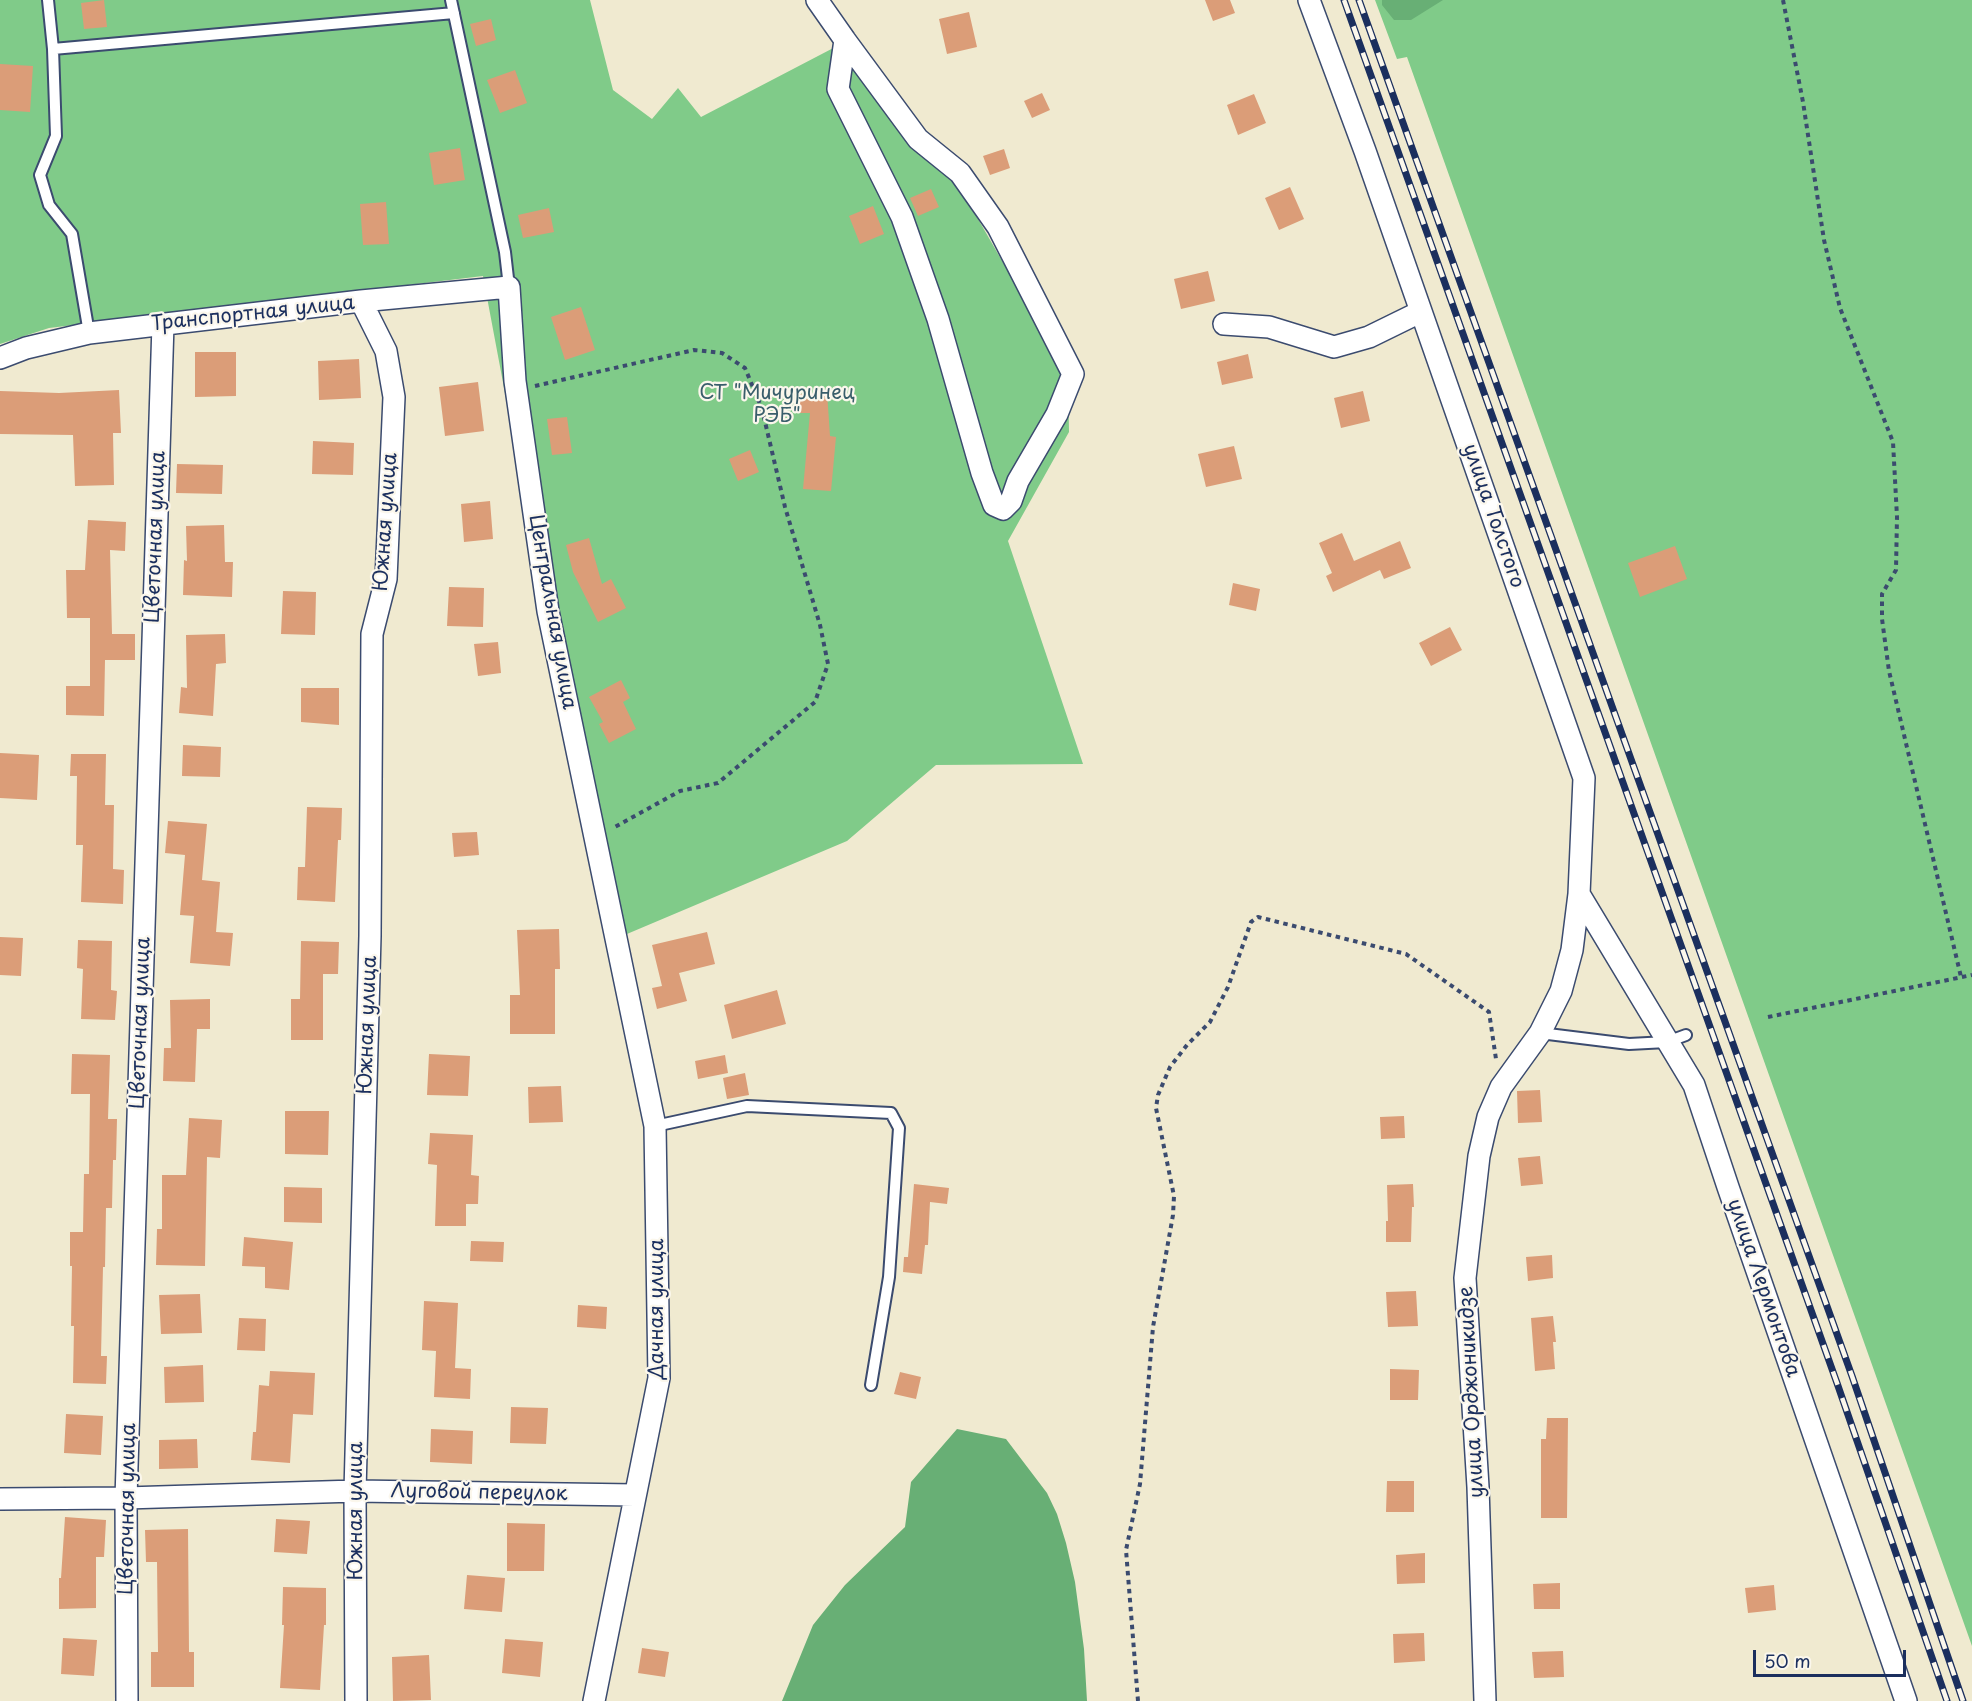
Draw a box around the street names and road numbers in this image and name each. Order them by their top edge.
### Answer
street label: Транспортная улица [150,291,356,337]
street label: улица Толстого [1457,441,1529,591]
street label: Цветочная улица [141,451,171,623]
street label: Южная улица [369,452,403,592]
street label: Центральная улица [523,513,581,711]
street label: Цветочная улица [126,937,156,1109]
street label: Южная улица [354,955,382,1095]
street label: улица Лермонтова [1721,1196,1805,1380]
street label: Дачная улица [645,1239,669,1379]
street label: улица Орджоникидзе [1454,1285,1490,1499]
street label: Цветочная улица [115,1423,141,1595]
street label: Южная улица [344,1442,368,1580]
street label: Луговой переулок [390,1479,568,1507]

